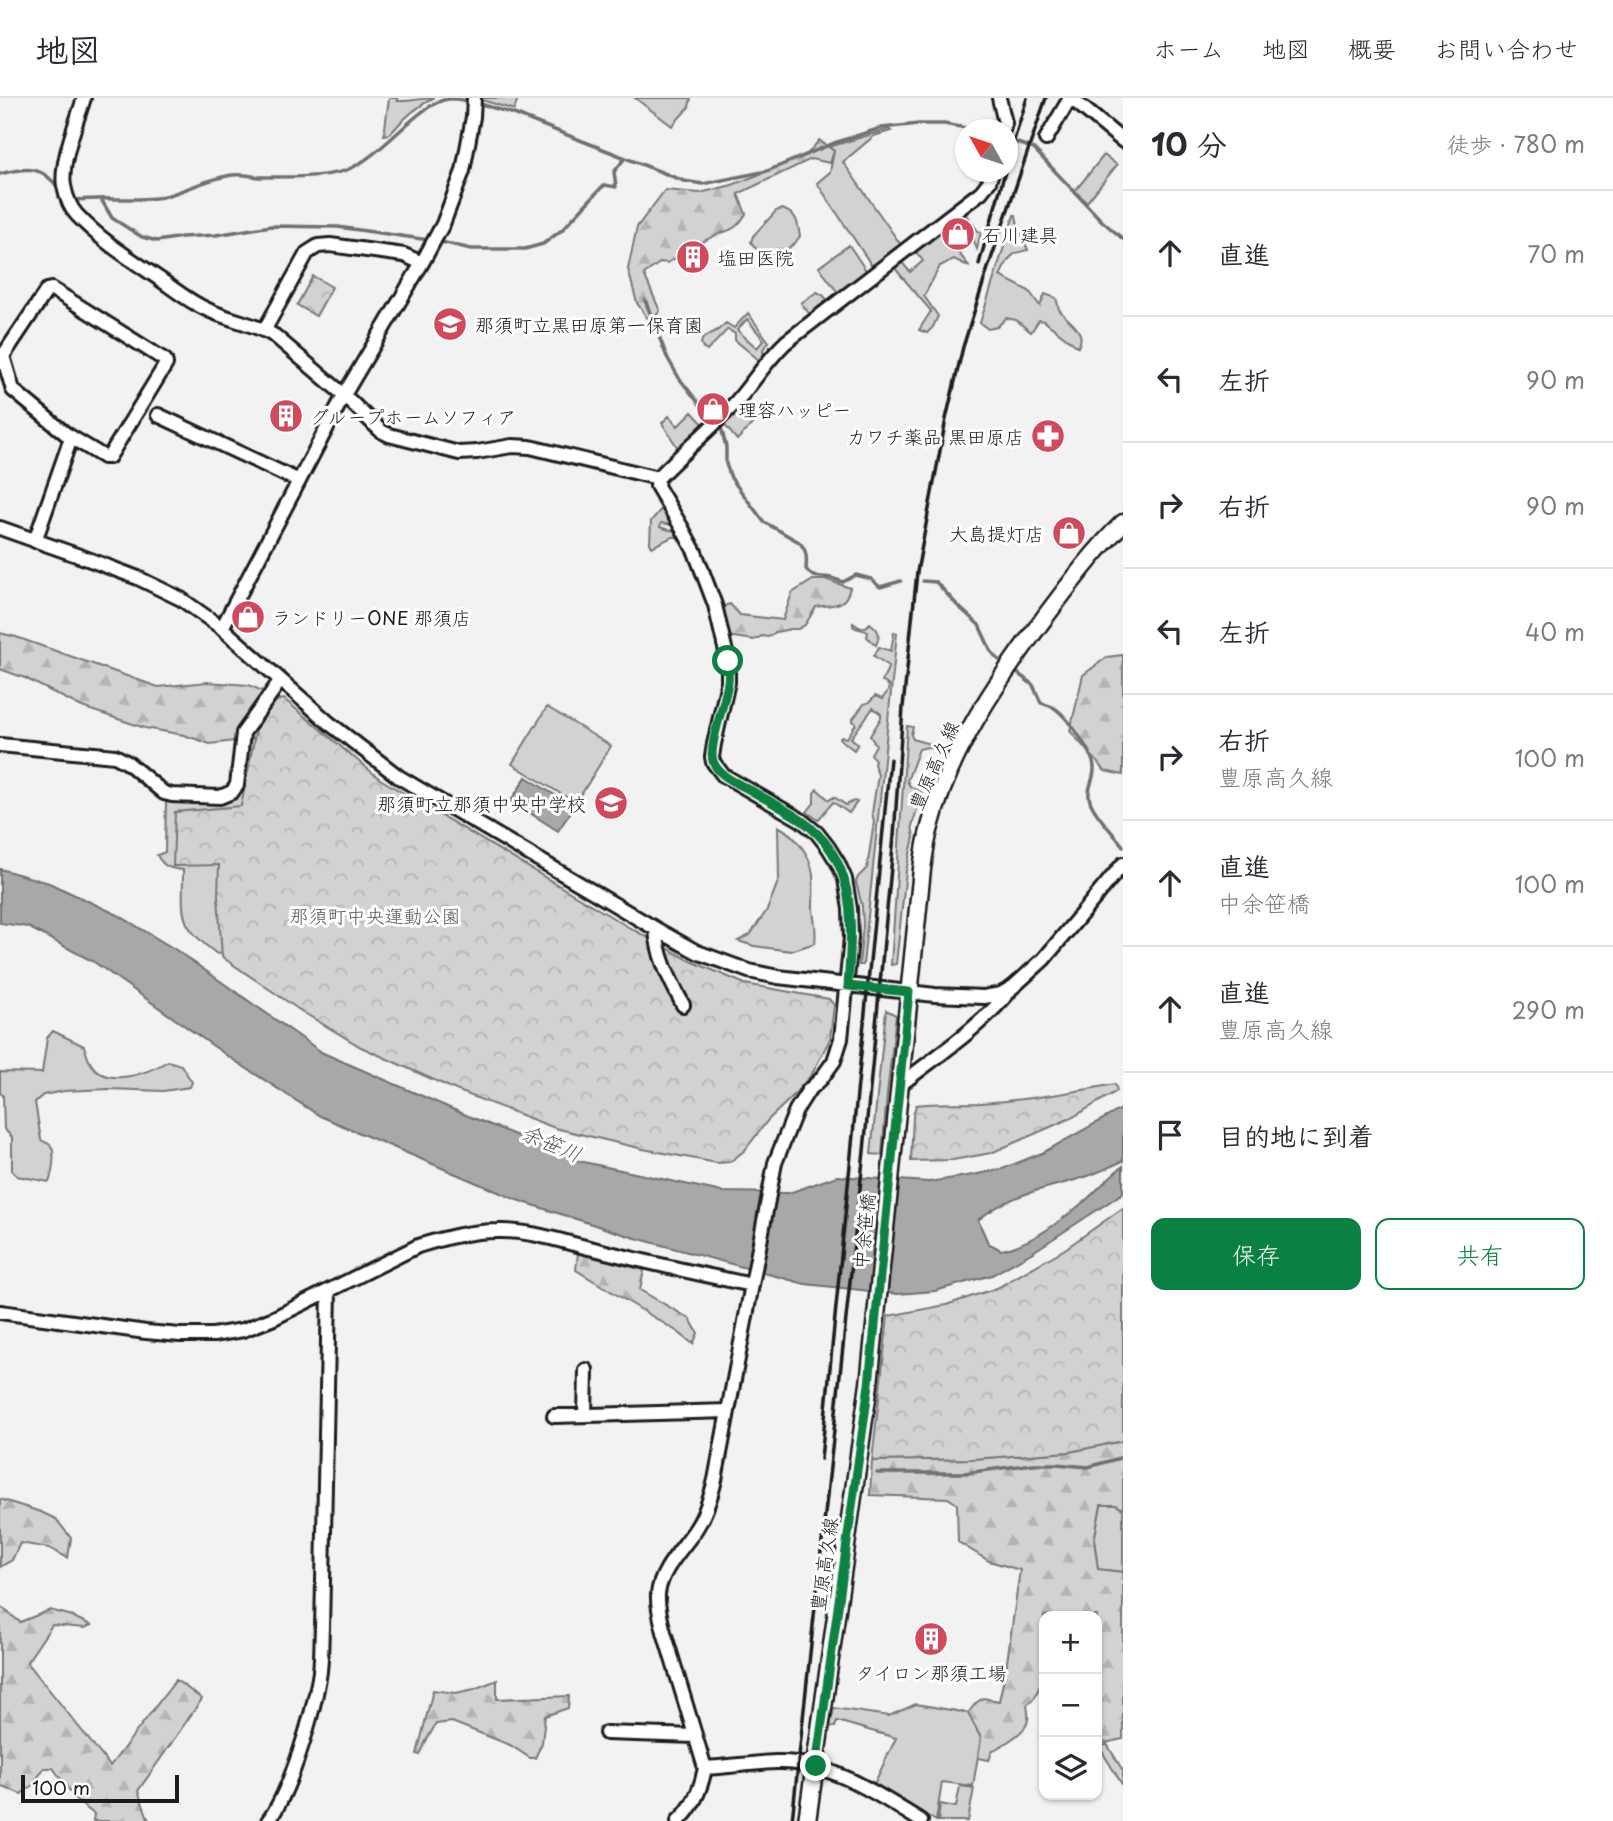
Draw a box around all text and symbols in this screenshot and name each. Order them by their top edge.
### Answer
text: 地図 [35,23,101,73]
text: ホーム [1153,30,1224,66]
text: 地図 [1262,30,1310,66]
text: 概要 [1348,30,1396,66]
text: お問い合わせ [1434,30,1578,66]
north arrow [955,119,1018,182]
text: 10 分 [1151,121,1227,166]
text: 徒歩 · 780 m [1446,126,1585,161]
shop icon: 石川建具 [939,215,977,253]
place label: 石川建具 [982,220,1058,248]
icon: ahead [1151,234,1189,272]
text: 直進 [1218,234,1270,273]
text: 70 m [1527,236,1585,271]
building icon: 塩田医院 [674,238,712,276]
place label: 塩田医院 [718,243,794,271]
school or university icon: 那須町立黒田原第一保育園 [431,305,469,343]
place label: 那須町立黒田原第一保育園 [475,310,703,338]
icon: left [1151,360,1189,398]
text: 左折 [1218,360,1270,399]
text: 90 m [1526,362,1585,397]
shop icon: 理容ハッピー [694,390,732,428]
place label: 理容ハッピー [738,395,851,423]
building icon: グループホームソフィア [267,397,305,435]
place label: グループホームソフィア [310,402,516,430]
pharmacy icon: カワチ薬品 黒田原店 [1029,417,1067,455]
place label: カワチ薬品 黒田原店 [847,422,1024,450]
icon: right [1151,486,1189,524]
text: 右折 [1218,486,1270,525]
text: 90 m [1526,488,1585,523]
shop icon: 大島提灯店 [1050,514,1088,552]
place label: 大島提灯店 [949,519,1044,547]
shop icon: ランドリーONE 那須店 [229,598,267,636]
place label: ランドリーONE 那須店 [272,603,471,631]
icon: left [1151,612,1189,650]
text: 左折 [1218,612,1270,651]
text: 40 m [1525,614,1585,649]
route start [712,645,743,676]
street label: 豊原高久線 [901,716,965,814]
text: 右折 [1218,720,1270,759]
icon: right [1151,738,1189,776]
text: 100 m [1515,740,1585,775]
text: 豊原高久線 [1218,759,1333,794]
school or university icon: 那須町立那須中央中学校 [592,784,630,822]
place label: 那須町立那須中央中学校 [377,789,586,817]
text: 直進 [1218,846,1270,885]
icon: ahead [1151,864,1189,902]
text: 100 m [1515,866,1585,901]
text: 中余笹橋 [1218,885,1310,920]
park label: 那須町中央運動公園 [289,901,461,929]
text: 直進 [1218,972,1270,1011]
icon: ahead [1151,990,1189,1028]
text: 290 m [1512,992,1585,1027]
text: 豊原高久線 [1218,1011,1333,1046]
water label: 余笹川 [517,1115,587,1169]
icon: arrive [1151,1116,1189,1154]
text: 目的地に到着 [1218,1116,1374,1155]
street label: 中余笹橋 [845,1192,881,1270]
button: 保存 [1151,1218,1361,1290]
button: 共有 [1375,1218,1585,1290]
street label: 豊原高久線 [803,1515,843,1613]
map controls [1039,1611,1102,1800]
button: + [1039,1611,1102,1674]
building icon: タイロン那須工場 [912,1620,950,1658]
place label: タイロン那須工場 [855,1658,1007,1686]
button: − [1039,1674,1102,1737]
button: layers [1039,1737,1102,1800]
route end [800,1750,831,1781]
scale bar [21,1772,178,1804]
text: 100 m [32,1773,90,1801]

